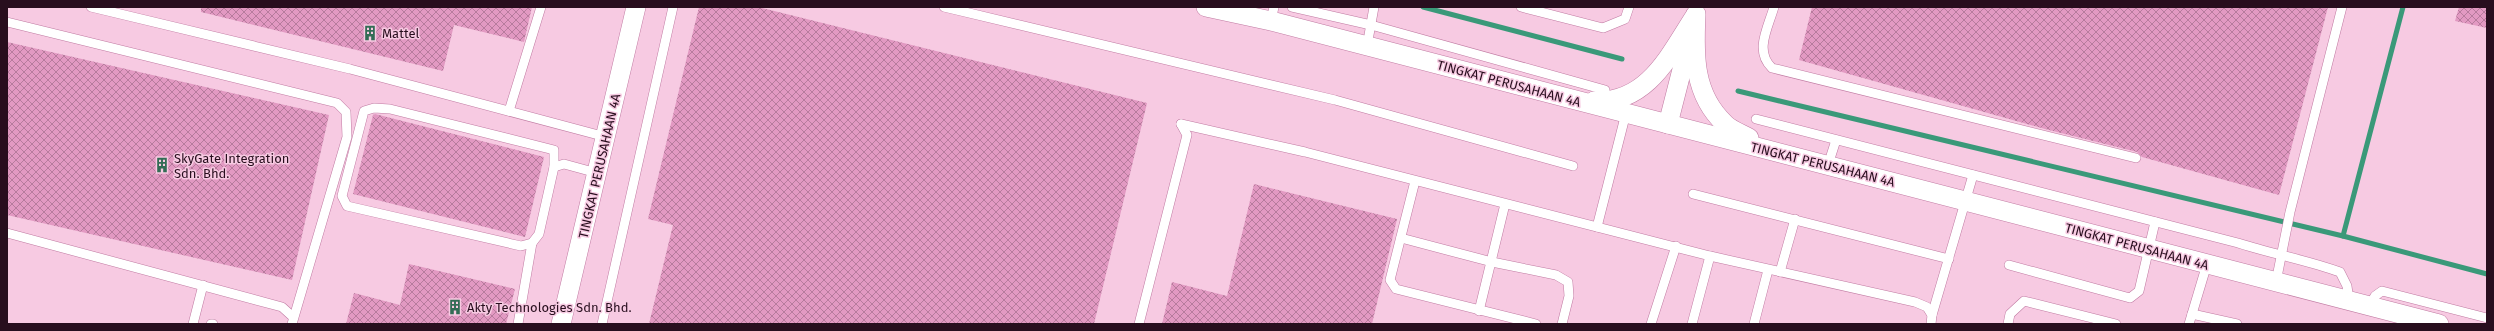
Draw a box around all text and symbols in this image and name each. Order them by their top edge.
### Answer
building icon: Mattel [361,24,379,42]
place label: Mattel [382,26,419,41]
street label: TINGKAT PERUSAHAAN 4A [1435,57,1583,110]
street label: TINGKAT PERUSAHAAN 4A [576,92,624,240]
street label: TINGKAT PERUSAHAAN 4A [1749,139,1897,190]
place label: SkyGate Integration Sdn. Bhd. [174,151,289,181]
building icon: SkyGate Integration Sdn. Bhd. [153,156,171,174]
street label: TINGKAT PERUSAHAAN 4A [2063,220,2211,273]
building icon: Akty Technologies Sdn. Bhd. [446,298,464,316]
place label: Akty Technologies Sdn. Bhd. [467,300,632,315]

